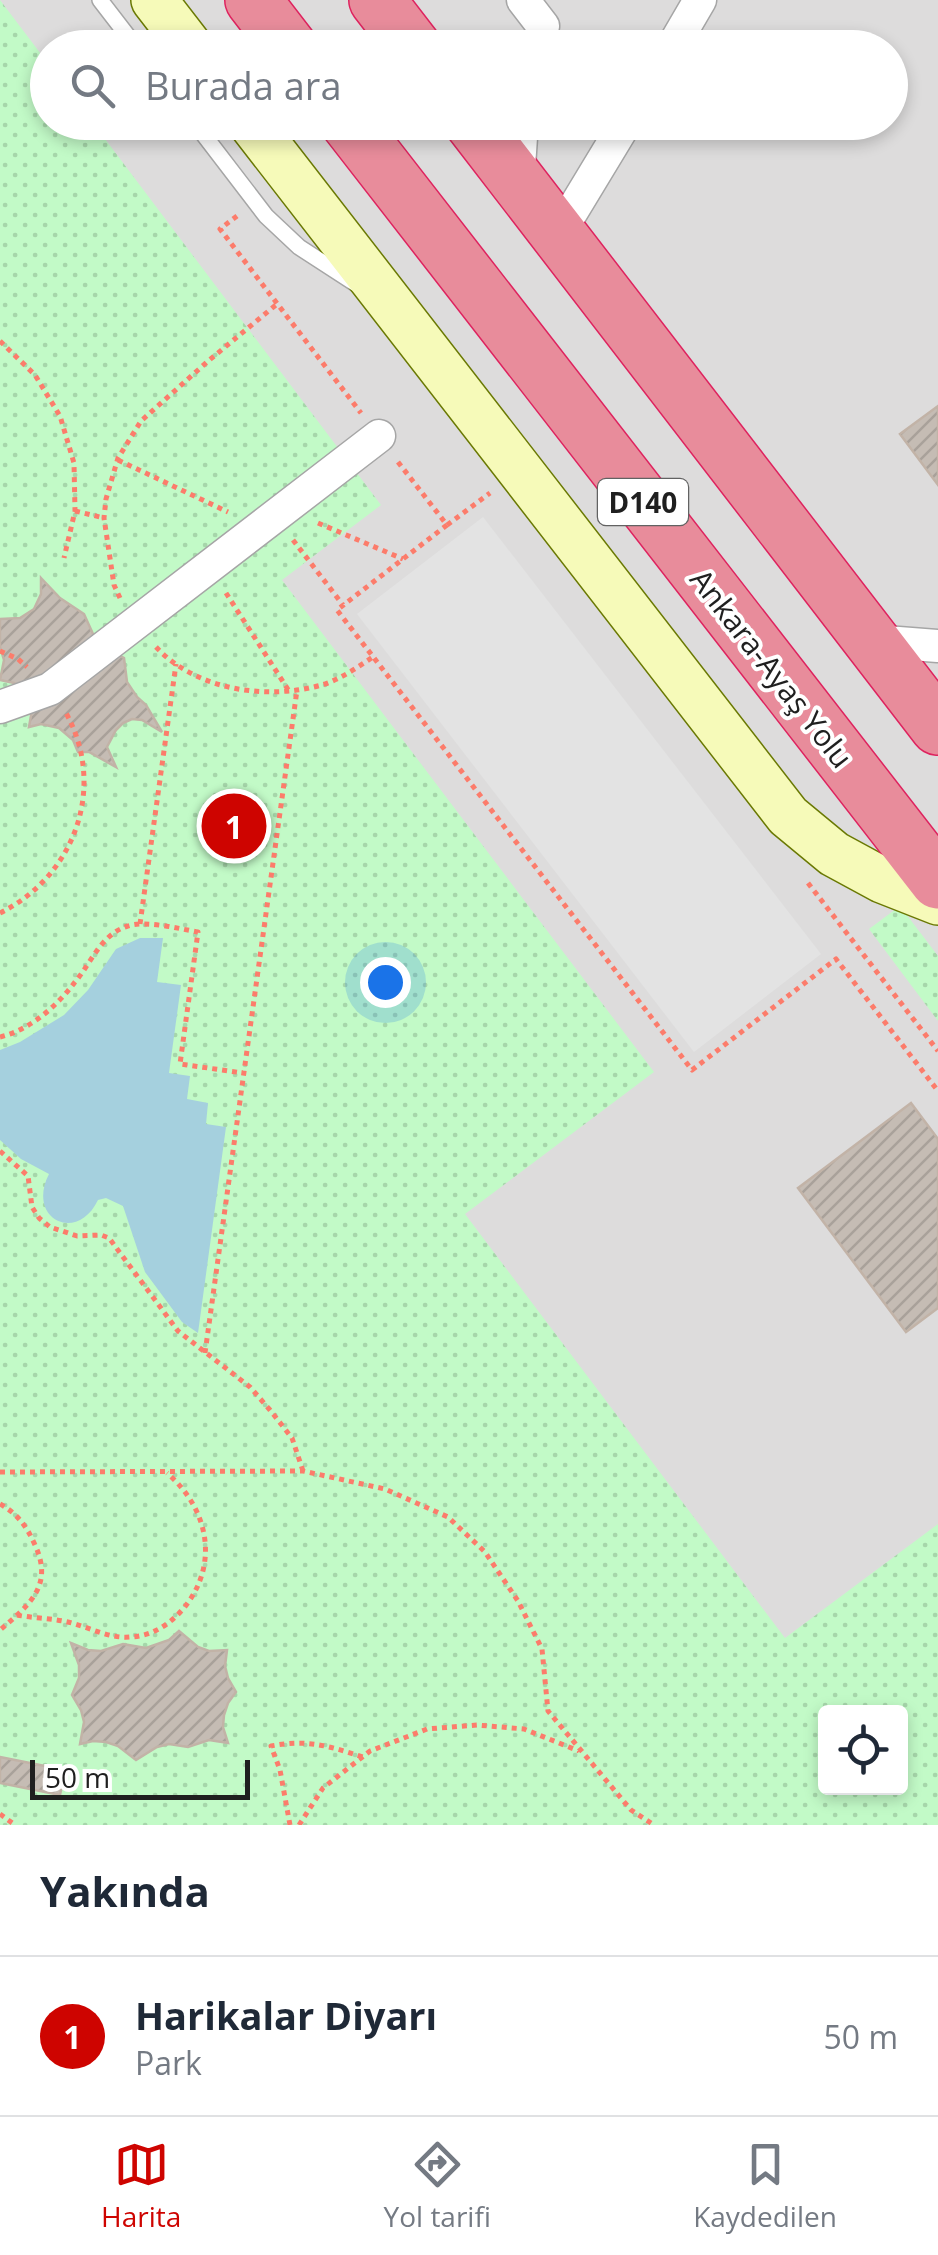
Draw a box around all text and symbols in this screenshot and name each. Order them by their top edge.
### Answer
search box [30,30,908,140]
icon: search [65,58,120,113]
text: Burada ara [145,59,342,111]
road number: D140 [598,479,688,525]
street label: Ankara-Ayaş Yolu [681,560,863,776]
pin: 1 [202,788,266,864]
your location [360,957,411,1008]
map controls [818,1705,908,1795]
button: locate [818,1705,908,1795]
scale bar [30,1755,250,1800]
text: 50 m [45,1758,110,1796]
text: Yakında [40,1862,210,1919]
text: Harikalar Diyarı [135,1989,437,2041]
text: 1 [63,2015,82,2058]
text: 50 m [823,2015,898,2058]
text: Park [135,2041,202,2084]
tab: Harita [101,2137,181,2235]
tab: Yol tarifi [384,2137,491,2235]
tab: Kaydedilen [693,2137,837,2235]

